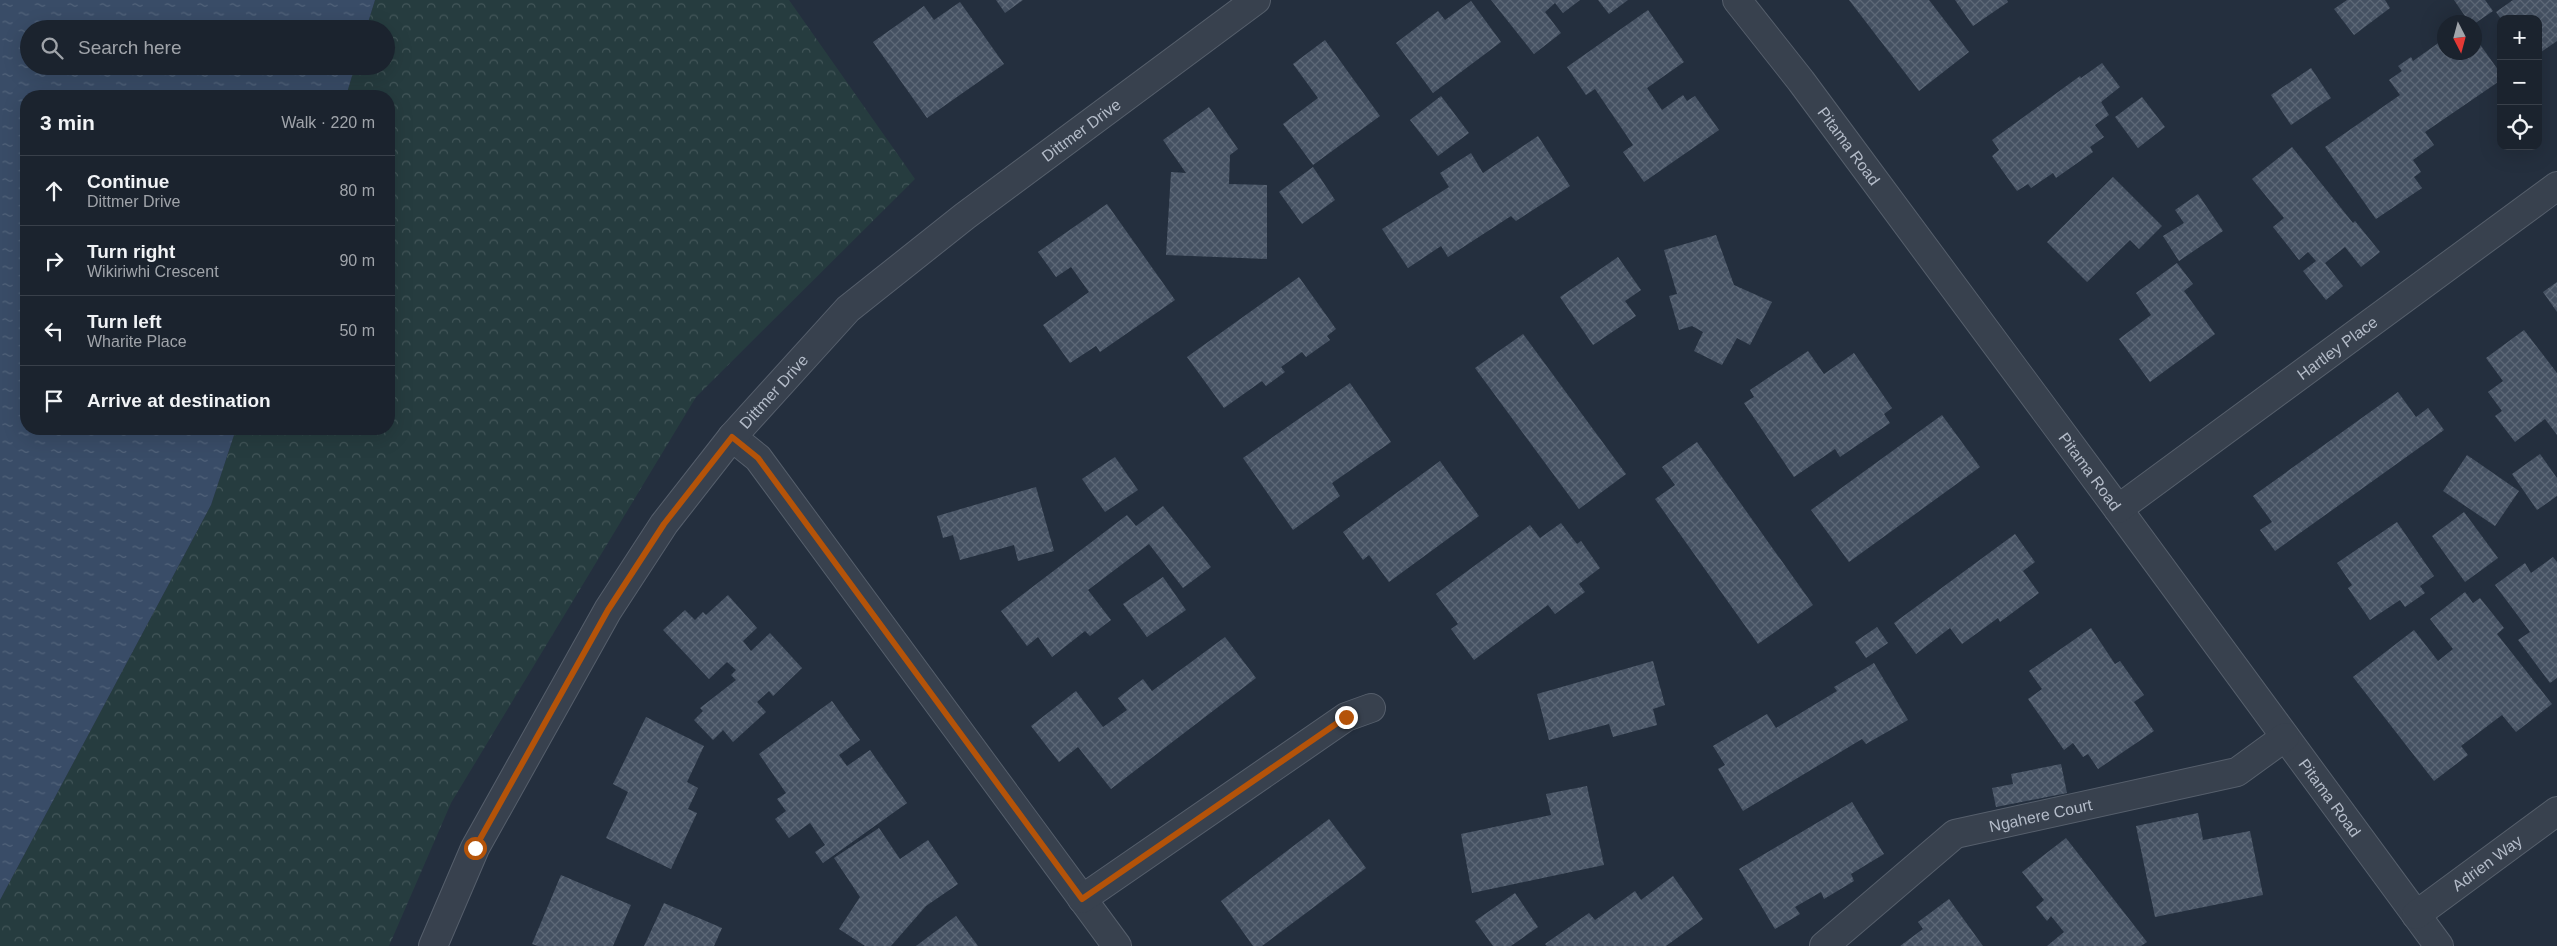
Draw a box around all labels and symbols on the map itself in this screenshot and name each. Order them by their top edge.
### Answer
north arrow [2437,15,2482,60]
street label: Dittmer Drive [1038,95,1124,165]
street label: Pitama Road [1815,104,1883,188]
street label: Hartley Place [2294,313,2381,383]
street label: Dittmer Drive [736,351,811,432]
street label: Pitama Road [2056,429,2124,514]
route end [1335,706,1358,729]
street label: Pitama Road [2296,755,2364,840]
street label: Ngahere Court [1987,795,2094,835]
street label: Adrien Way [2449,832,2525,894]
route start [464,837,487,860]

